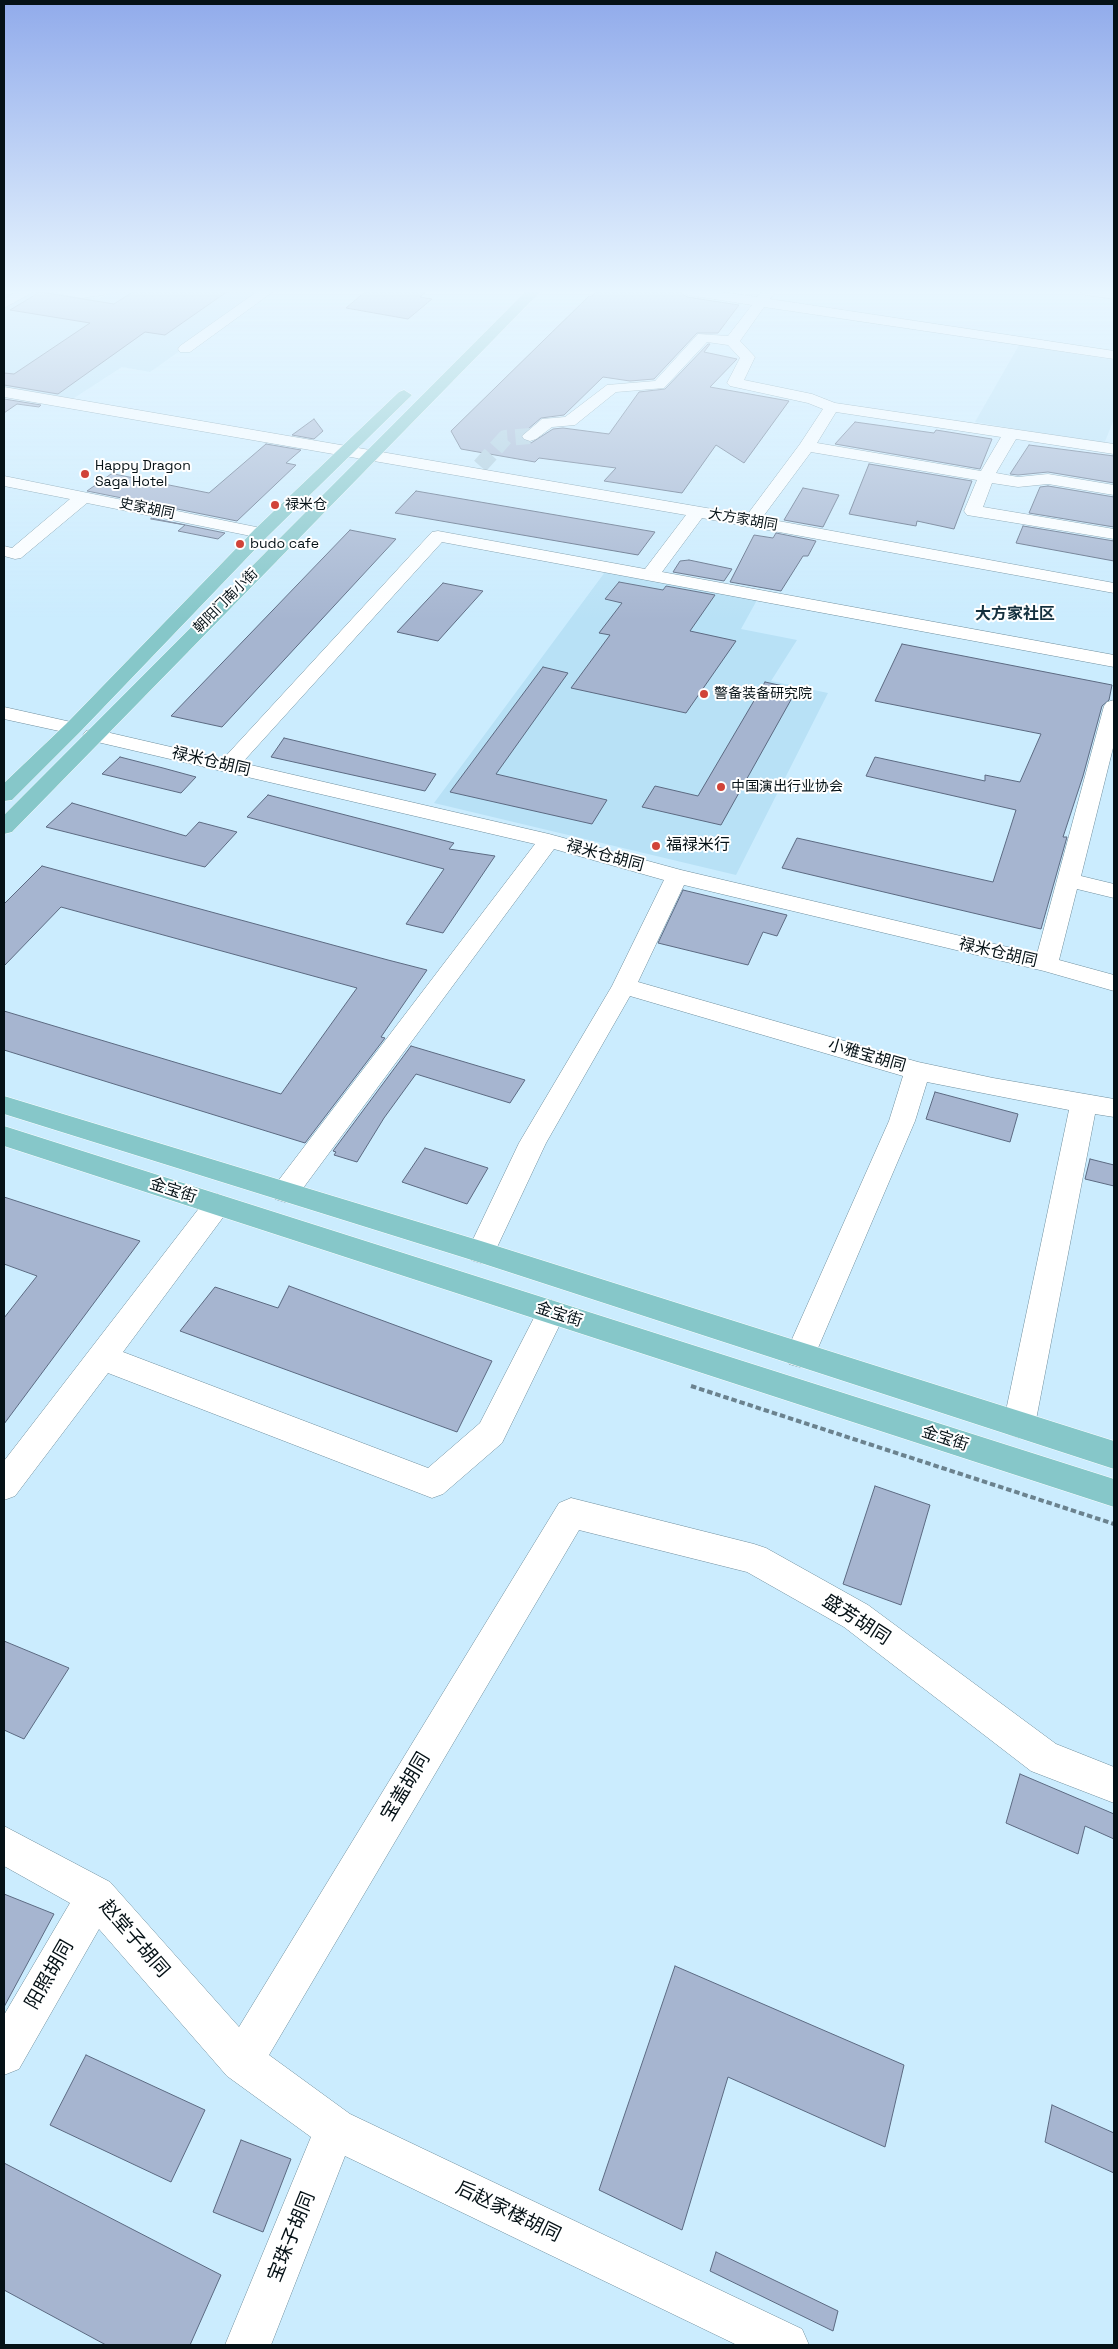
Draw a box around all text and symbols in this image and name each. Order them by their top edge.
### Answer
place label: Happy Dragon Saga Hotel [95,458,191,491]
marker: Happy Dragon Saga Hotel [79,468,91,480]
street label: 史家胡同 [118,495,176,523]
place label: 禄米仓 [285,497,327,513]
marker: 禄米仓 [269,499,281,511]
street label: 大方家胡同 [707,506,779,534]
place label: budo cafe [250,536,319,552]
marker: budo cafe [234,538,246,550]
street label: 朝阳门南小街 [190,565,262,637]
district label: 大方家社区 [975,605,1055,625]
place label: 警备装备研究院 [714,686,812,702]
marker: 警备装备研究院 [698,688,710,700]
street label: 禄米仓胡同 [170,744,252,780]
place label: 中国演出行业协会 [731,779,843,795]
marker: 中国演出行业协会 [715,781,727,793]
street label: 禄米仓胡同 [564,836,646,876]
place label: 福禄米行 [666,836,730,856]
marker: 福禄米行 [650,840,662,852]
street label: 禄米仓胡同 [957,935,1039,971]
street label: 小雅宝胡同 [826,1036,908,1076]
street label: 金宝街 [147,1174,199,1208]
street label: 金宝街 [533,1298,585,1332]
street label: 金宝街 [919,1422,971,1456]
street label: 盛芳胡同 [818,1590,894,1650]
street label: 宝盖胡同 [377,1749,435,1825]
street label: 赵堂子胡同 [94,1896,174,1982]
street label: 阳照胡同 [21,1936,79,2014]
street label: 后赵家楼胡同 [452,2177,564,2247]
street label: 宝珠子胡同 [264,2189,320,2285]

